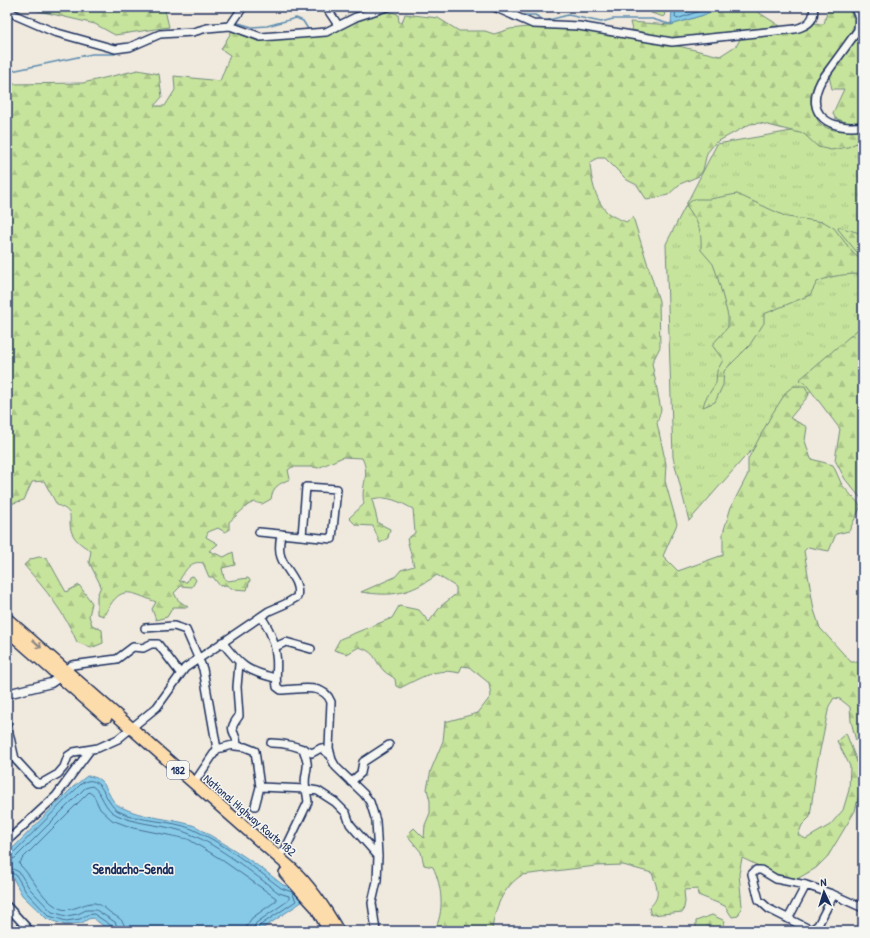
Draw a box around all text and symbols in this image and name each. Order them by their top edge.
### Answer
one-way arrow [31,640,42,649]
road number: 182 [167,761,189,779]
street label: National Highway Route 182 [200,770,300,860]
district label: Sendacho-Senda [92,859,174,878]
north arrow [804,872,844,912]
text: N [820,875,827,889]

